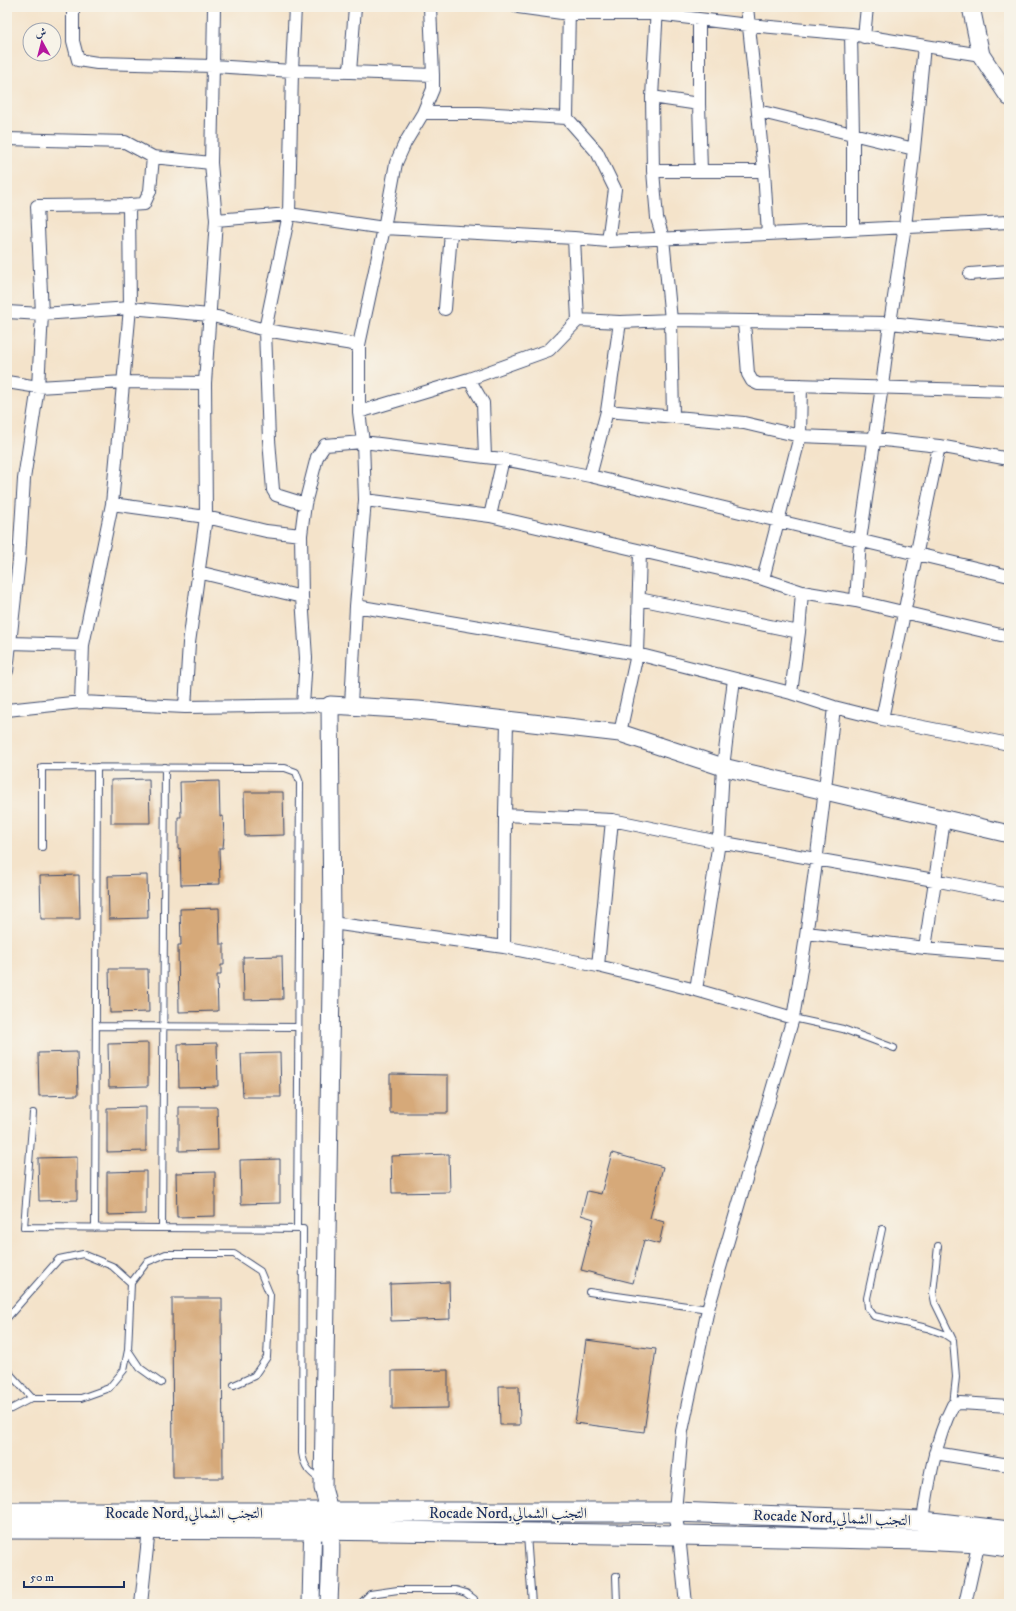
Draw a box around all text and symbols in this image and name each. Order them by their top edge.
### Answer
north arrow [22,22,62,62]
text: ش [35,25,47,41]
street label: Rocade Nord,التجنب الشمالي [105,1504,263,1525]
street label: Rocade Nord,التجنب الشمالي [429,1504,587,1525]
street label: Rocade Nord,التجنب الشمالي [753,1506,911,1532]
scale bar [24,1563,124,1589]
text: 50 m [30,1570,54,1585]

